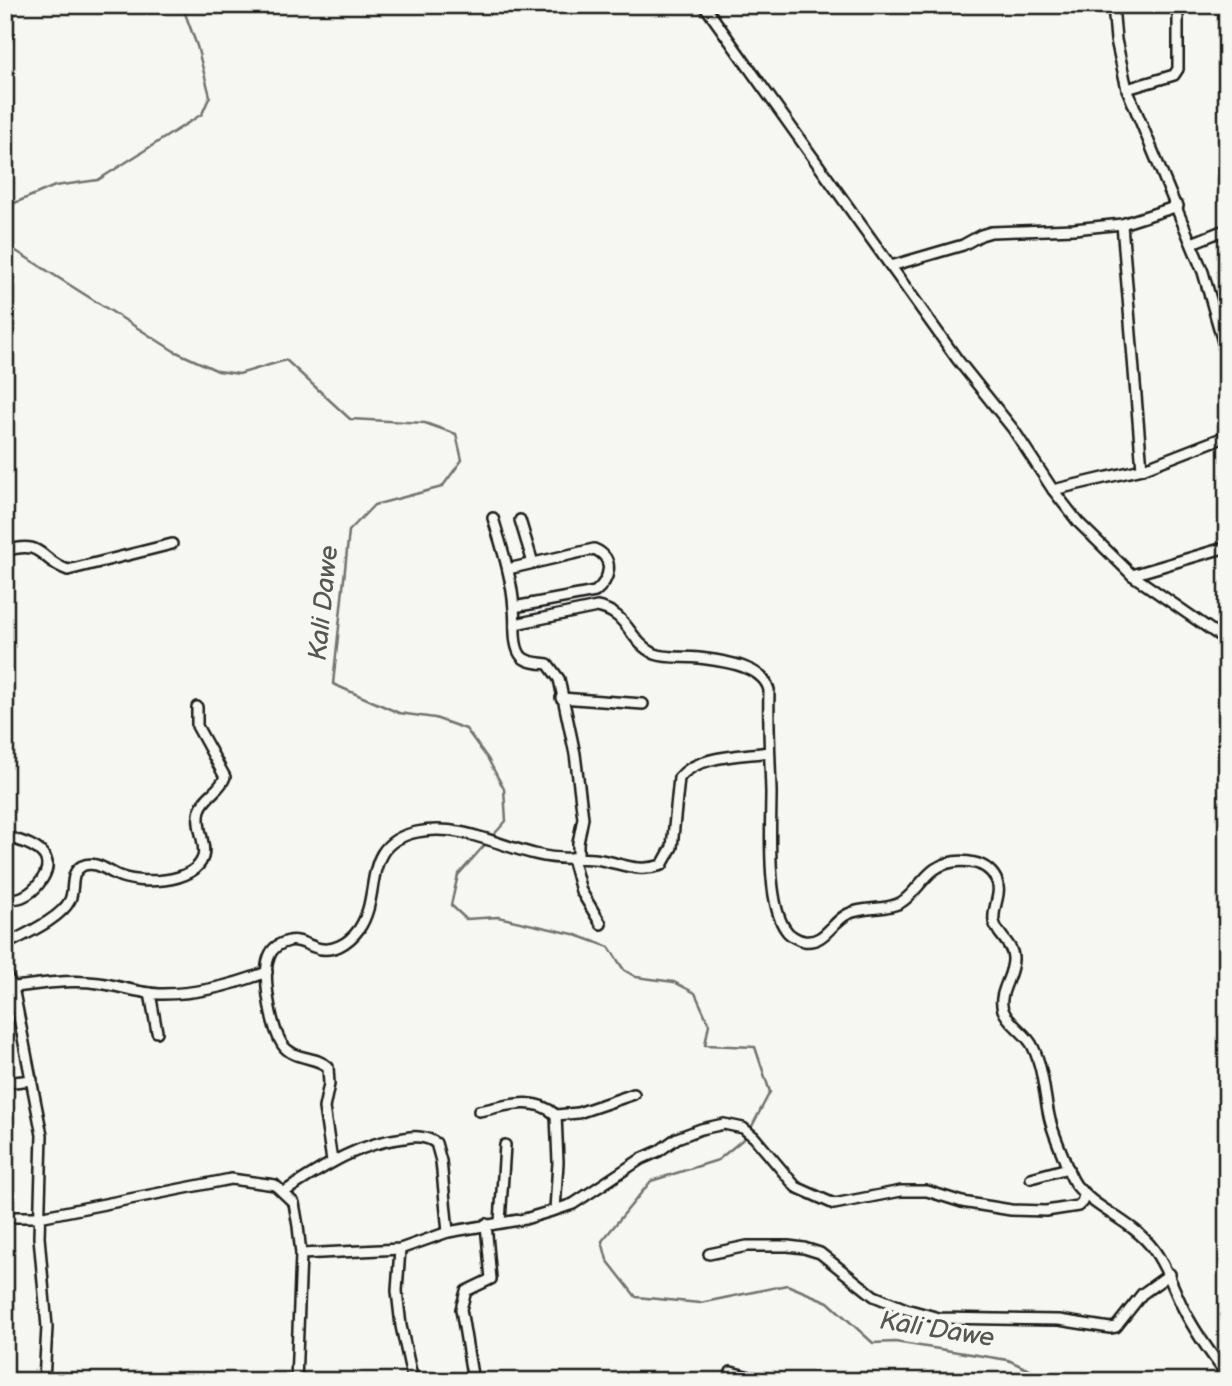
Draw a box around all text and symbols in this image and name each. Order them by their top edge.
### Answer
water label: Kali Dawe [303,544,345,662]
water label: Kali Dawe [877,1306,997,1354]

